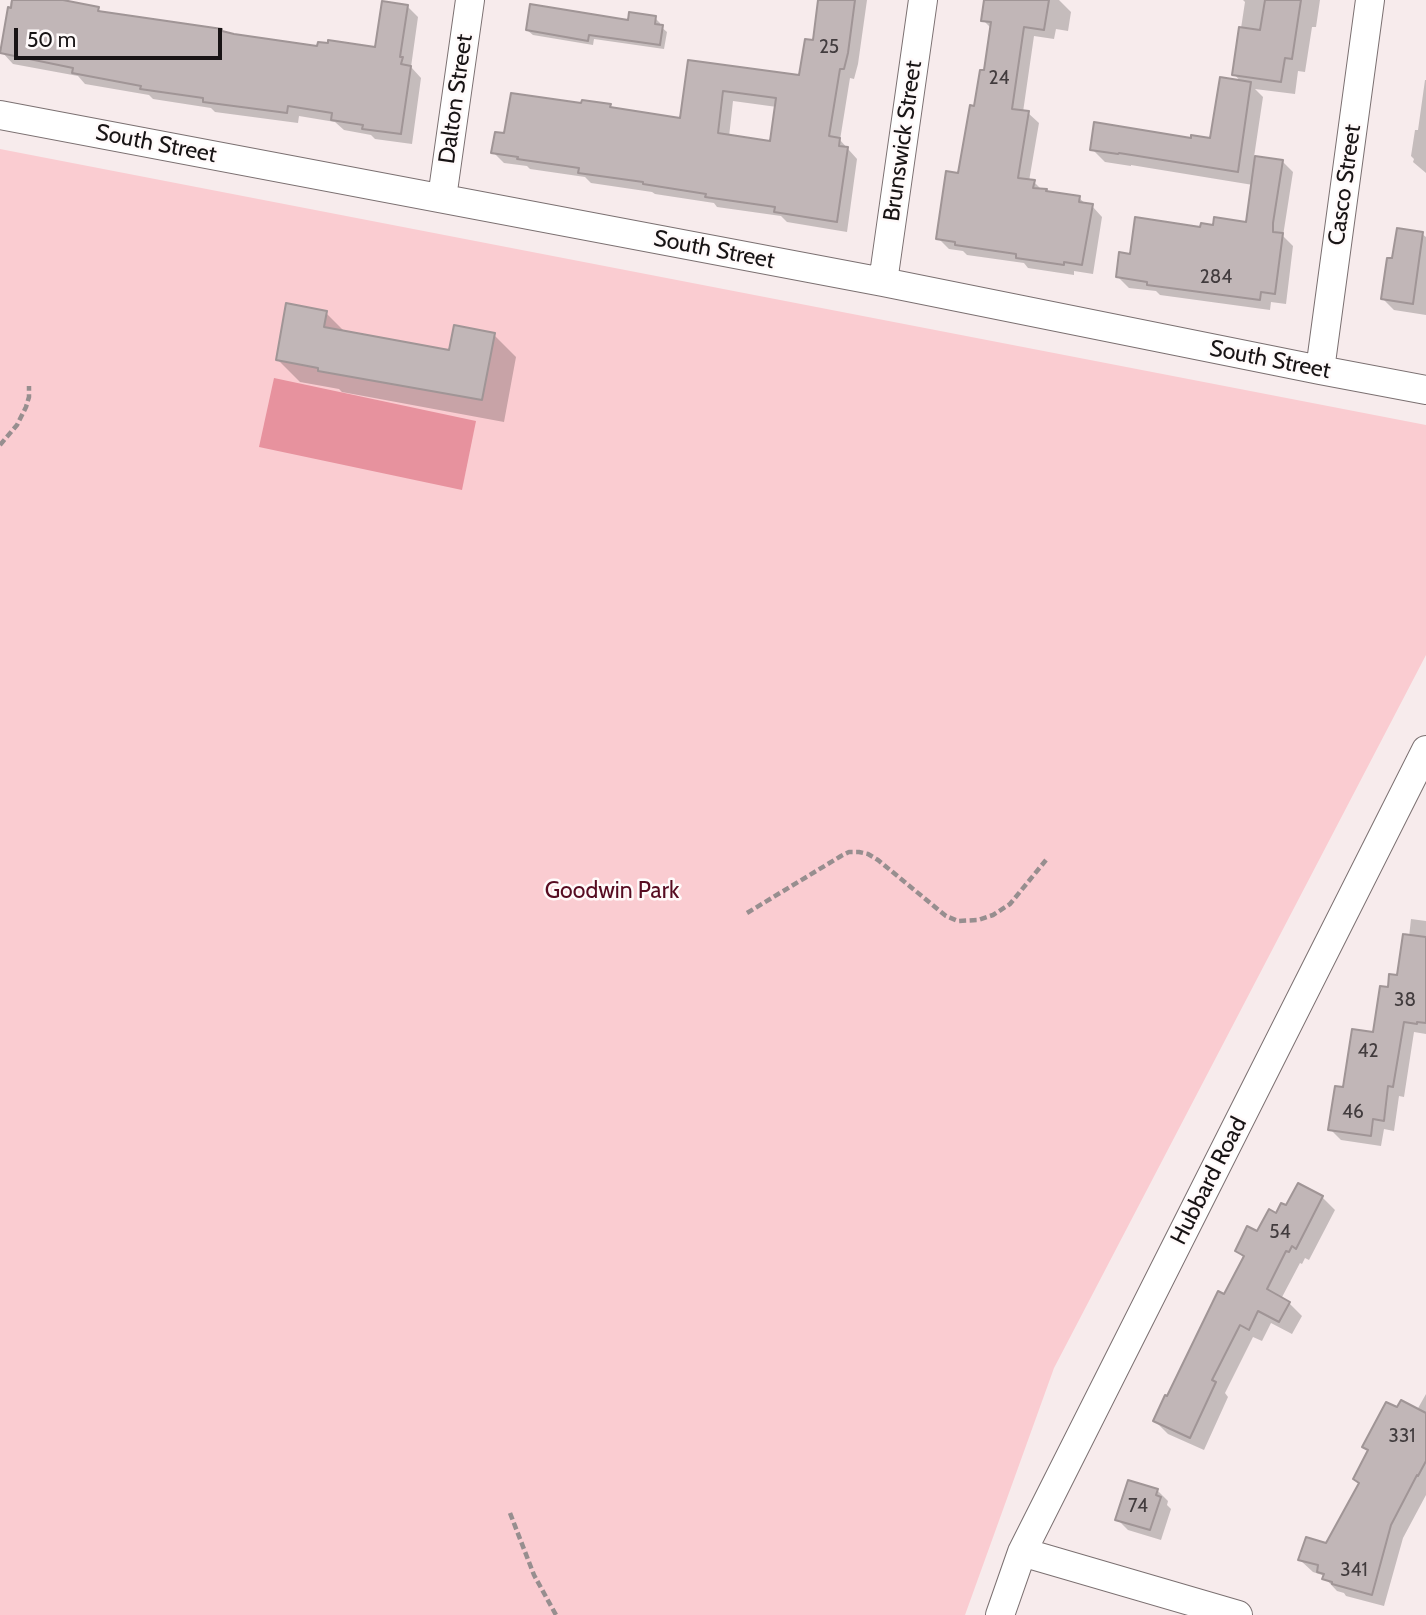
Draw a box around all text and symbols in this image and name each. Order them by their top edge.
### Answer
scale bar [18,14,226,58]
text: 50 m [27,27,76,52]
street label: Dalton Street [433,33,479,165]
house number: 25 [819,36,839,58]
street label: Brunswick Street [878,59,928,223]
house number: 24 [989,67,1009,89]
street label: South Street [93,119,219,169]
street label: Casco Street [1323,123,1367,247]
street label: South Street [651,225,777,275]
house number: 284 [1200,266,1232,288]
street label: South Street [1207,335,1333,385]
park label: Goodwin Park [545,877,679,905]
house number: 38 [1394,989,1416,1011]
house number: 42 [1358,1040,1378,1062]
house number: 46 [1342,1101,1364,1123]
street label: Hubbard Road [1165,1113,1253,1249]
house number: 54 [1269,1221,1291,1243]
house number: 331 [1389,1425,1415,1447]
house number: 74 [1128,1495,1148,1517]
house number: 341 [1340,1559,1368,1581]

